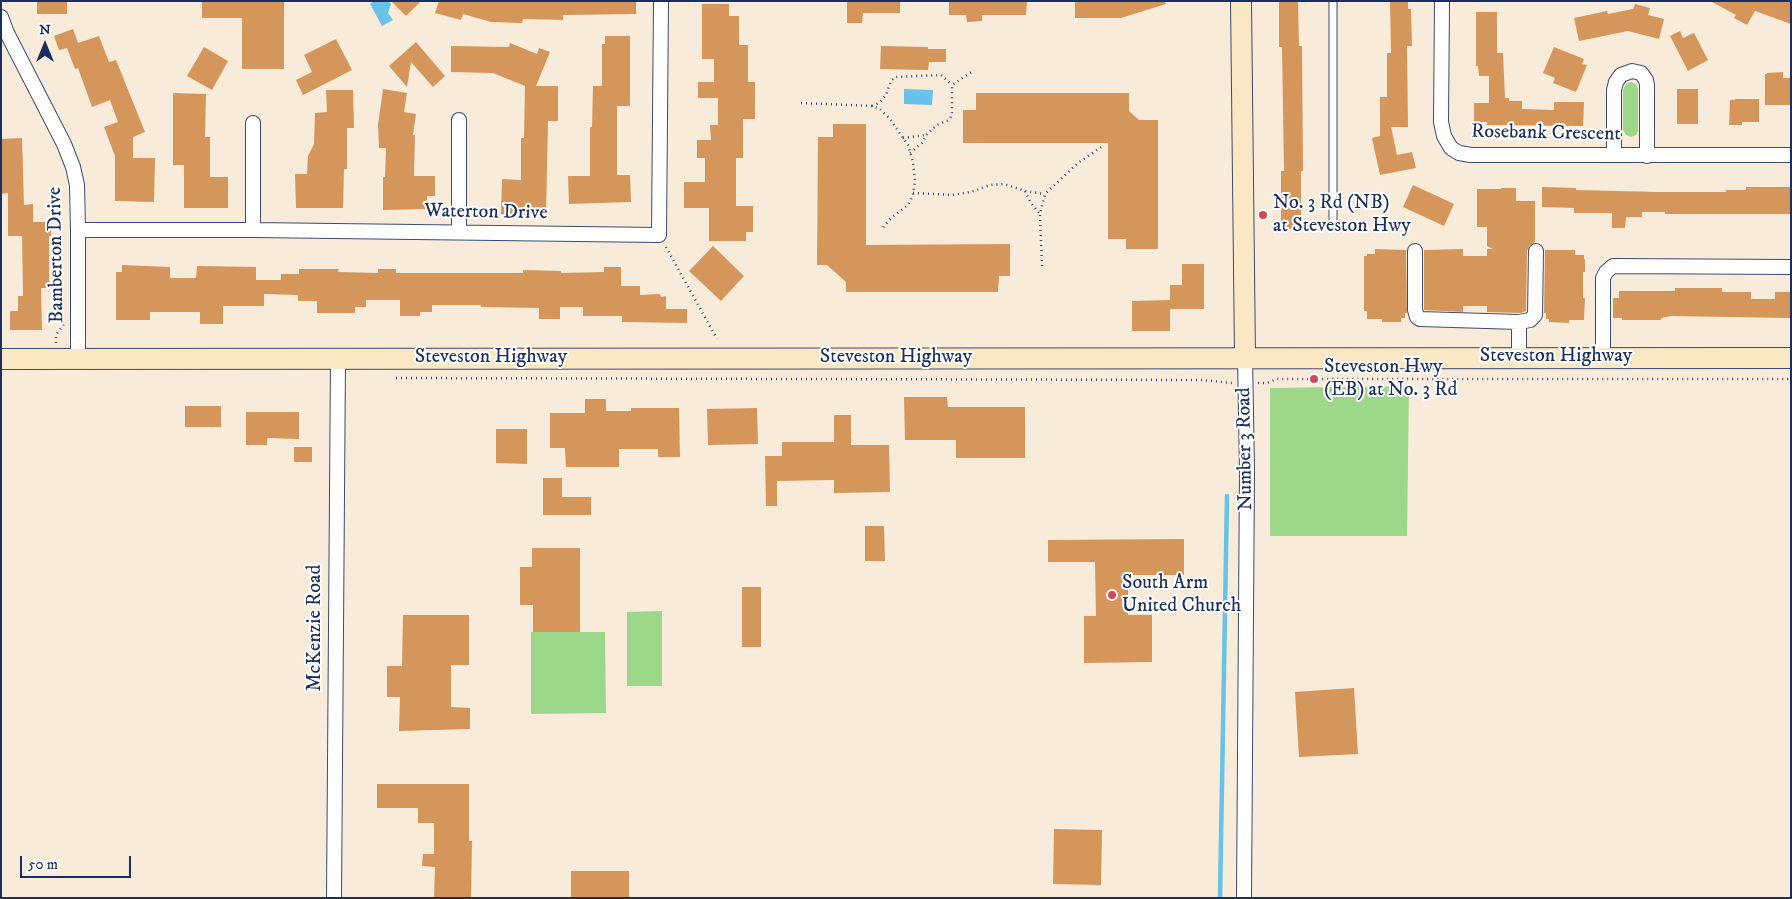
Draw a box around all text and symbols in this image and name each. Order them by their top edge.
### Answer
north arrow [20,20,70,70]
text: N [39,21,51,39]
street label: Rosebank Crescent [1471,121,1621,147]
street label: Bamberton Drive [44,187,70,323]
place label: No. 3 Rd (NB) at Steveston Hwy [1273,192,1411,239]
street label: Waterton Drive [424,200,548,226]
marker: No. 3 Rd (NB) at Steveston Hwy [1257,209,1269,221]
street label: Steveston Highway [1480,345,1632,369]
street label: Steveston Highway [415,346,567,370]
street label: Steveston Highway [820,346,972,370]
place label: Steveston Hwy (EB) at No. 3 Rd [1324,356,1458,403]
marker: Steveston Hwy (EB) at No. 3 Rd [1308,373,1320,385]
street label: Number 3 Road [1233,387,1259,511]
street label: McKenzie Road [304,565,328,691]
place label: South Arm United Church [1122,572,1241,619]
marker: South Arm United Church [1106,589,1118,601]
scale bar [22,846,134,878]
text: 50 m [28,855,58,874]

